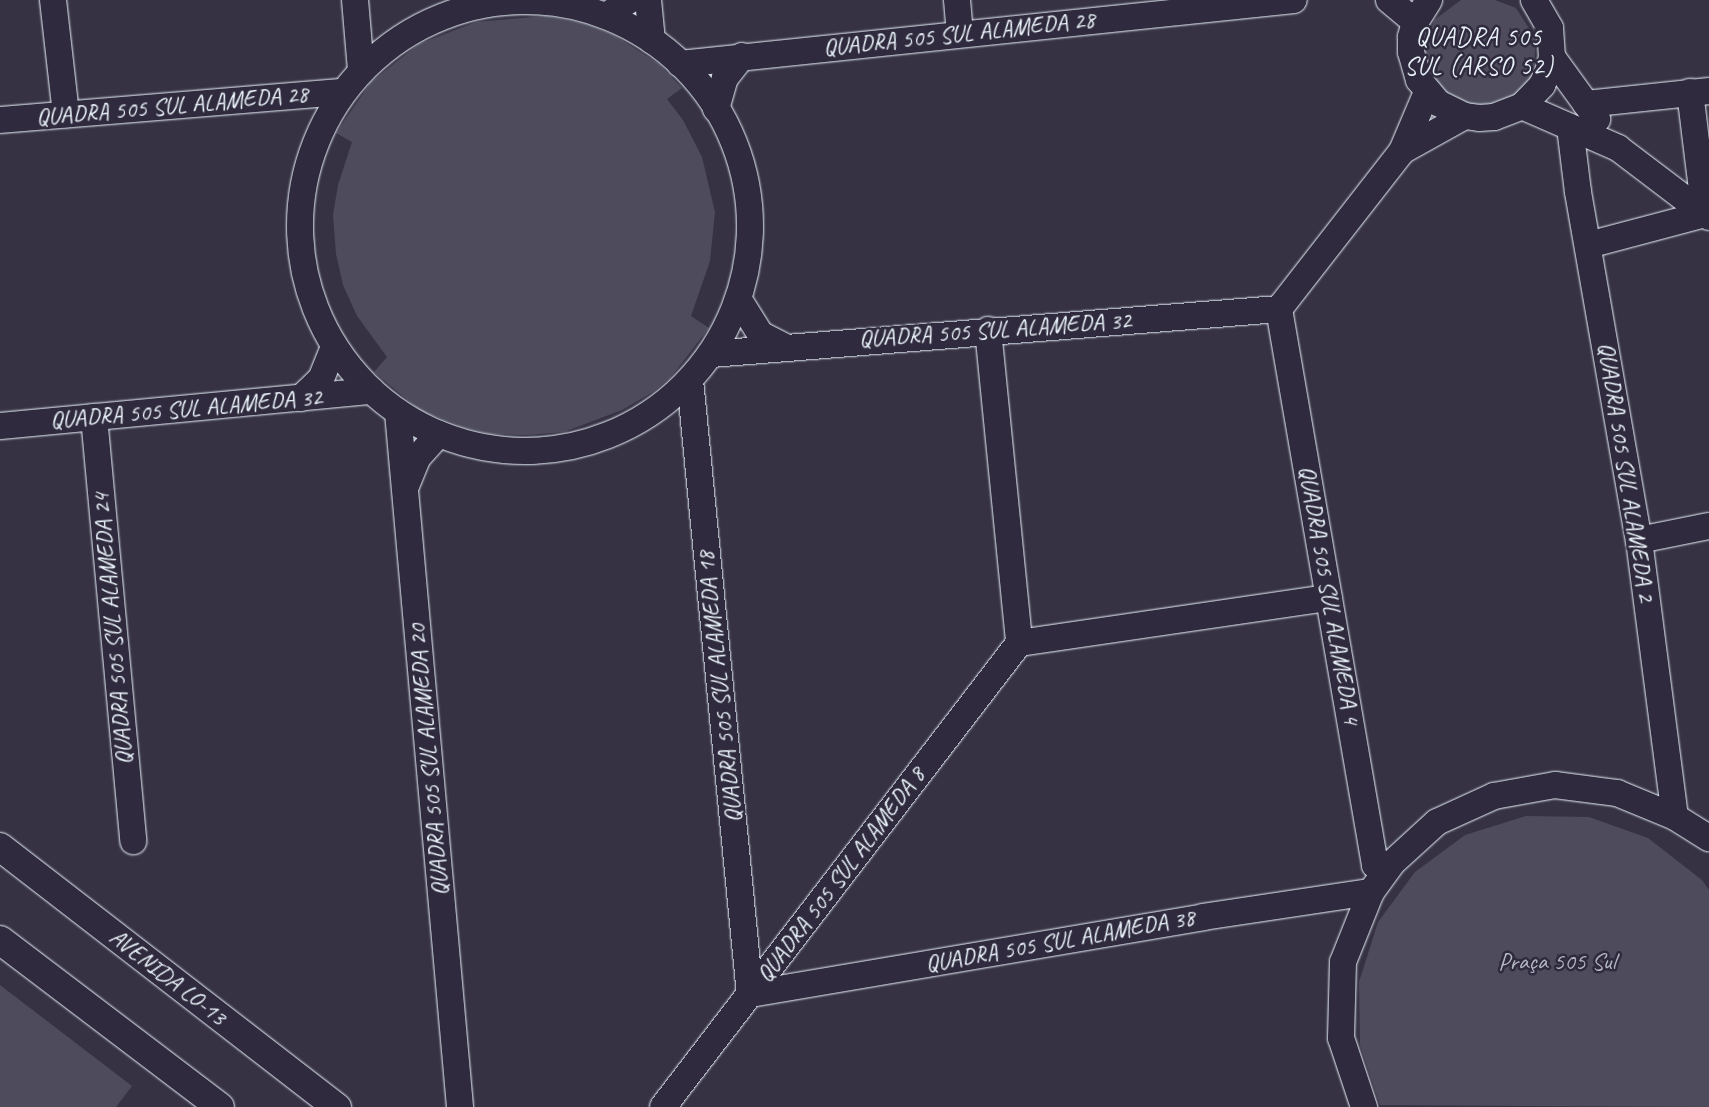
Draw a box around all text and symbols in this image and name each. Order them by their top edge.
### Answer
street label: QUADRA 505 SUL ALAMEDA 28 [822,5,1096,63]
district label: QUADRA 505 SUL (ARSO 52) [1403,23,1555,82]
street label: QUADRA 505 SUL ALAMEDA 28 [35,80,309,132]
street label: QUADRA 505 SUL ALAMEDA 32 [858,306,1132,354]
street label: QUADRA 505 SUL ALAMEDA 2 [1591,341,1661,603]
street label: QUADRA 505 SUL ALAMEDA 32 [49,383,323,435]
street label: QUADRA 505 SUL ALAMEDA 4 [1292,464,1366,726]
street label: QUADRA 505 SUL ALAMEDA 24 [87,492,139,766]
street label: QUADRA 505 SUL ALAMEDA 18 [691,550,749,824]
street label: QUADRA 505 SUL ALAMEDA 20 [403,623,455,897]
street label: QUADRA 505 SUL ALAMEDA 8 [751,762,931,988]
street label: QUADRA 505 SUL ALAMEDA 38 [923,903,1197,979]
street label: AVENIDA LO-13 [104,922,232,1032]
park label: Praça 505 Sul [1498,948,1616,976]

